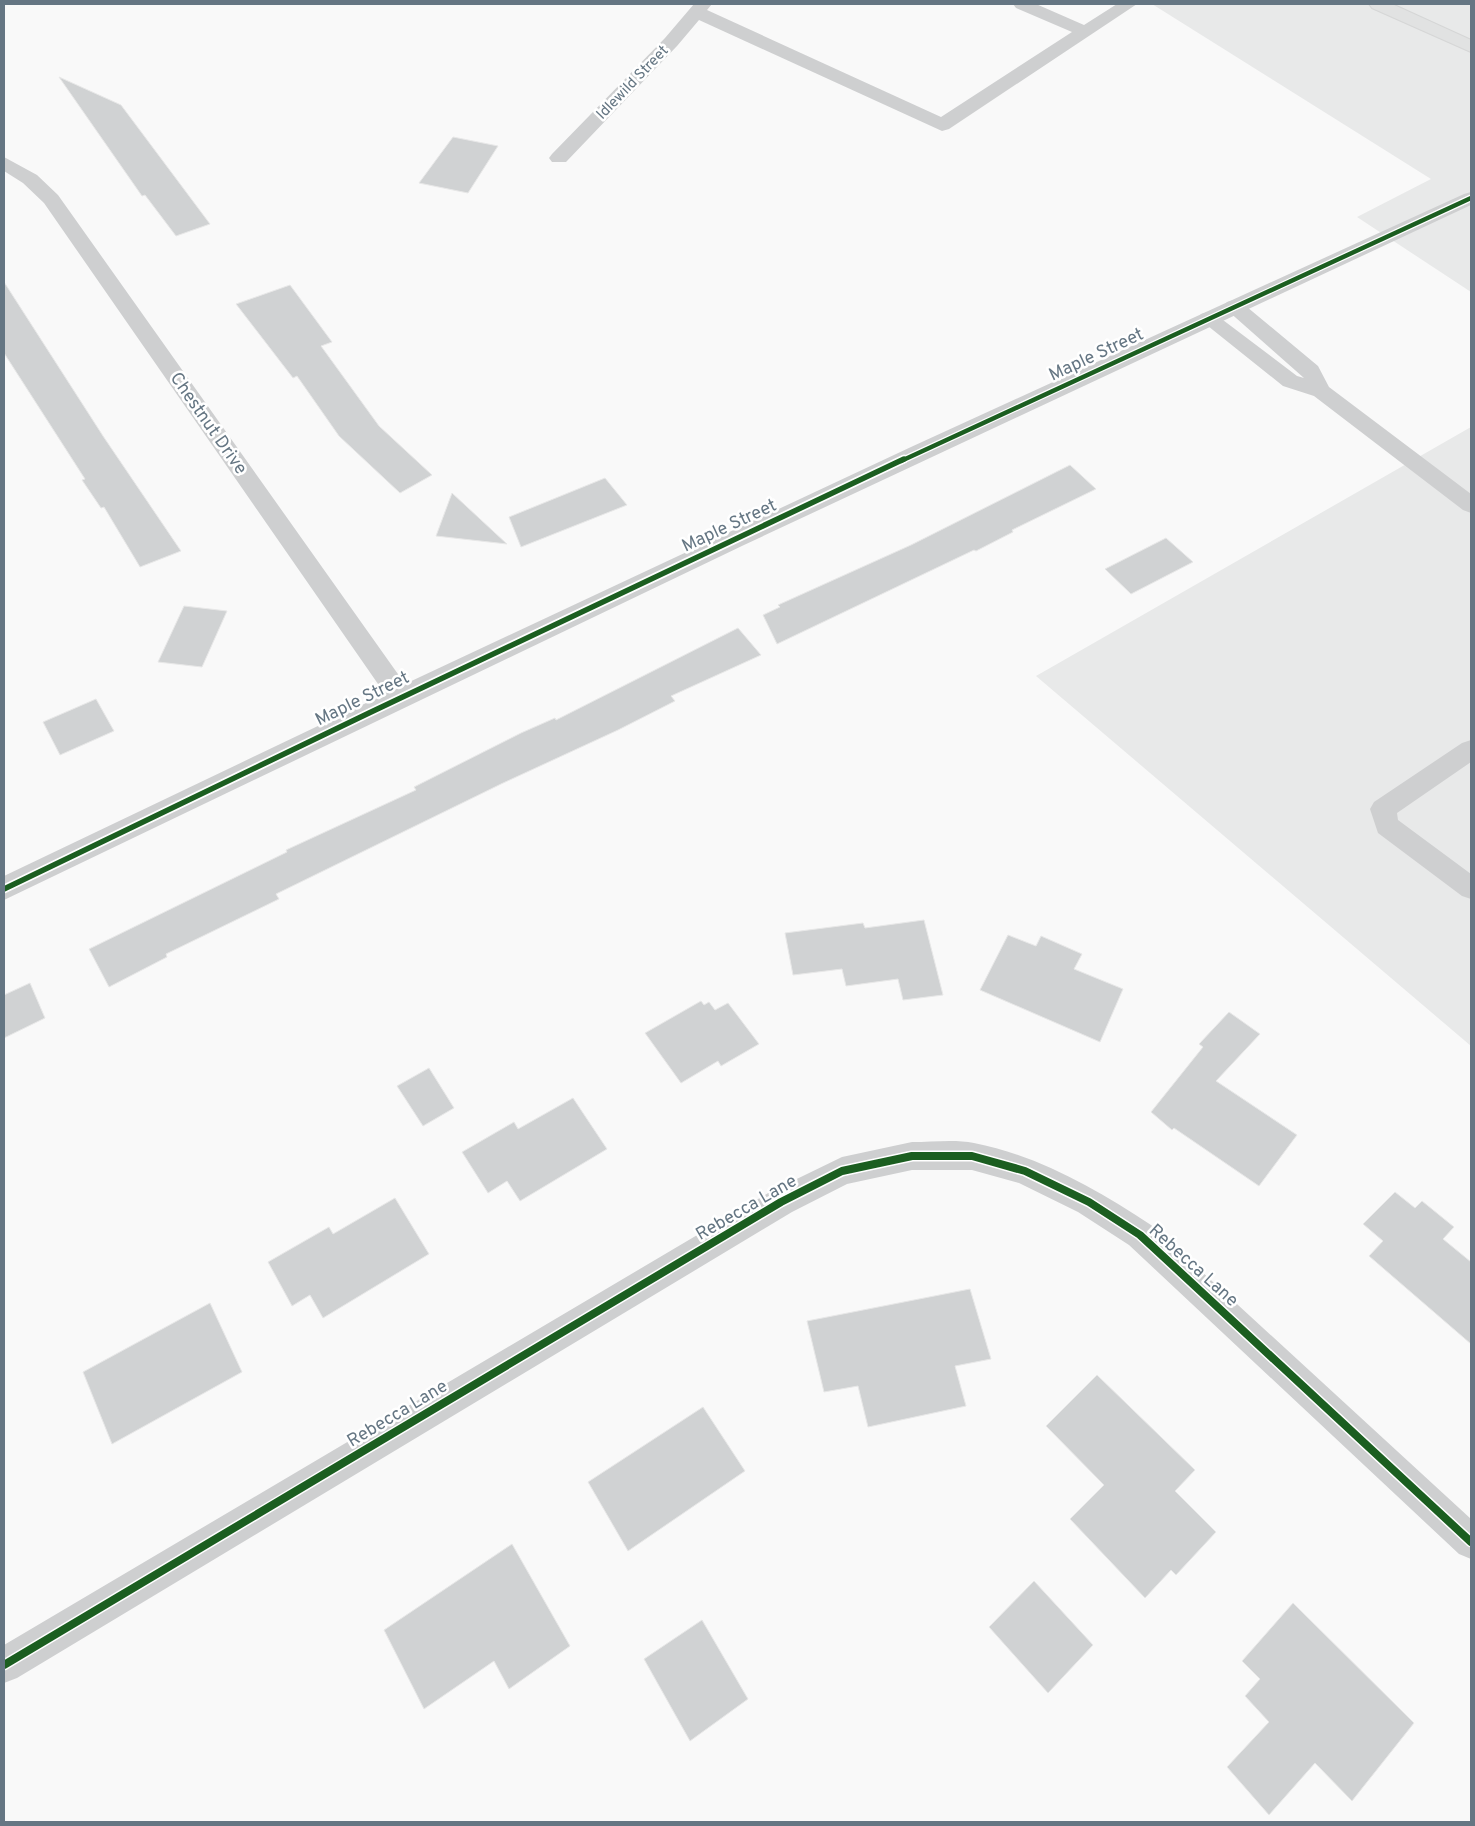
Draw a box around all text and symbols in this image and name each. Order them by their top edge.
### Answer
street label: Idlewild Street [593,42,673,124]
street label: Maple Street [1046,323,1148,387]
street label: Chestnut Drive [164,368,252,480]
street label: Maple Street [679,494,781,558]
street label: Maple Street [312,667,414,732]
street label: Rebecca Lane [692,1170,801,1247]
street label: Rebecca Lane [1143,1220,1243,1313]
street label: Rebecca Lane [343,1375,452,1453]

